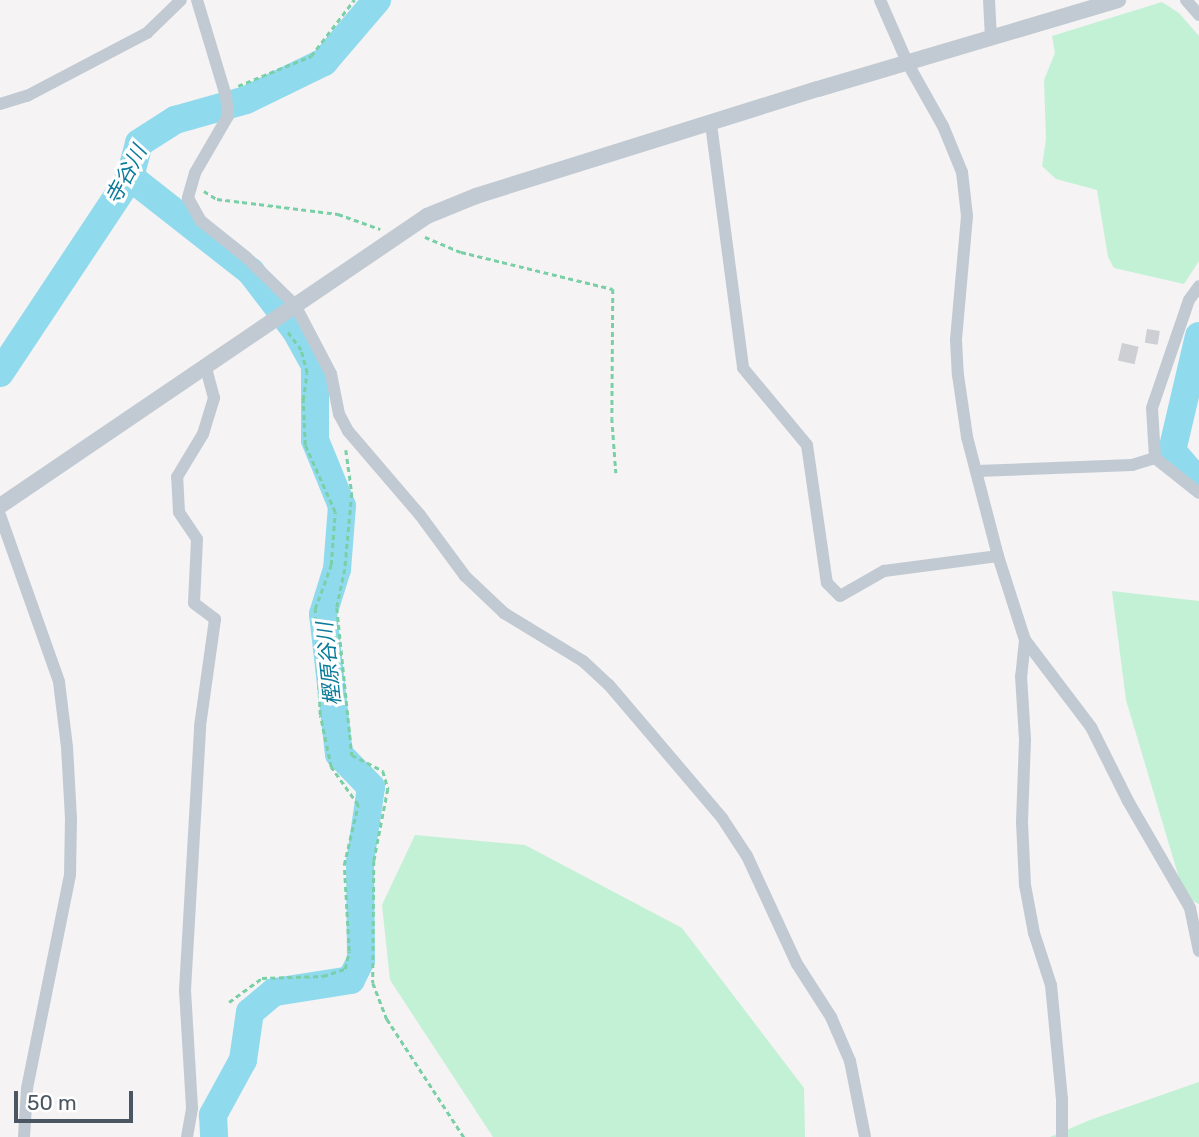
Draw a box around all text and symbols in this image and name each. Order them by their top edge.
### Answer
water label: 寺谷川 [100,141,152,209]
water label: 樫原谷川 [312,621,346,707]
scale bar [18,1078,136,1122]
text: 50 m [27,1090,77,1115]

